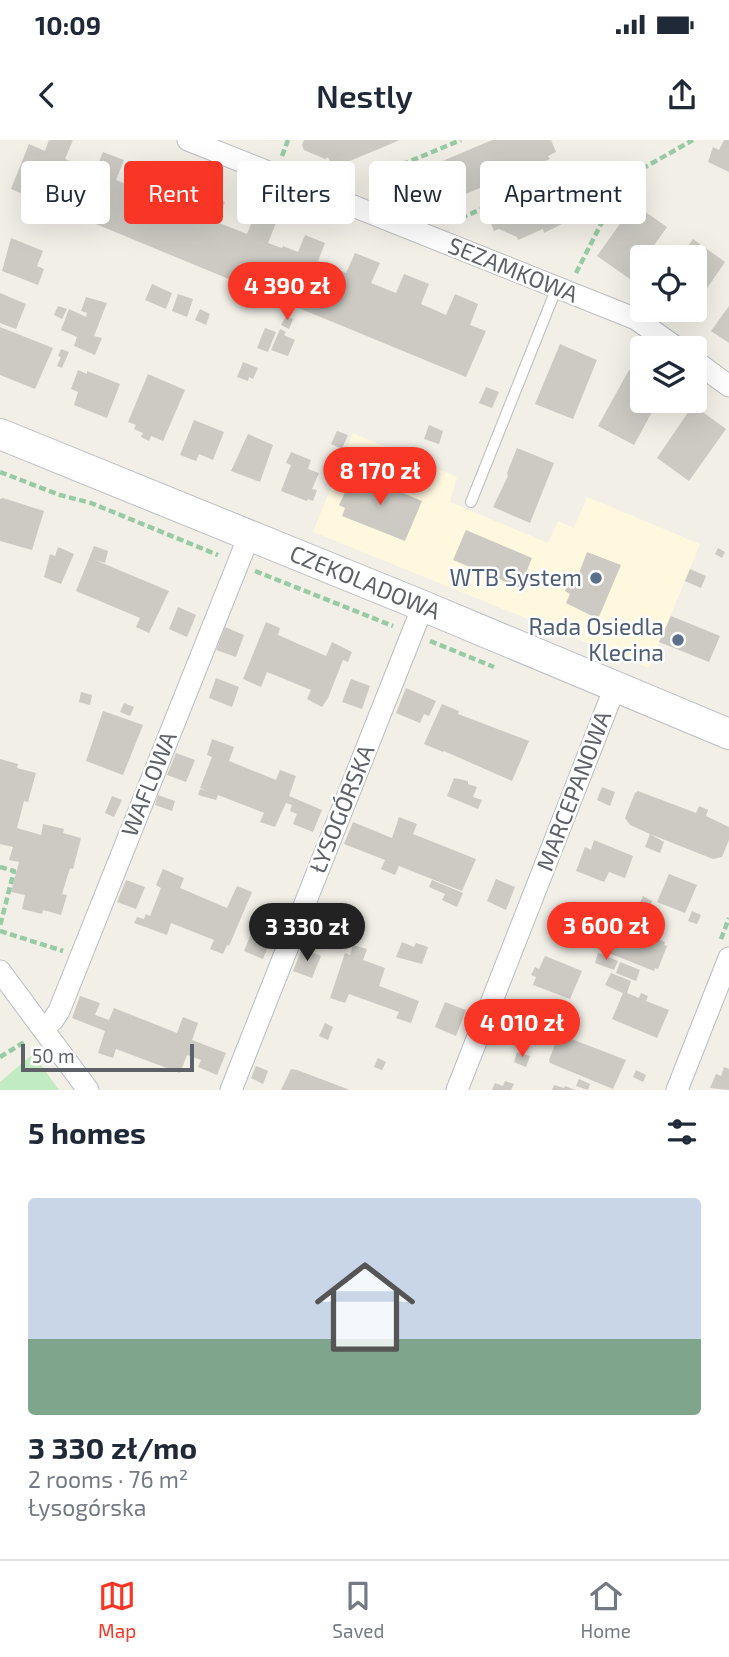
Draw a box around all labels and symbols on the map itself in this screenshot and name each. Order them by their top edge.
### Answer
street label: SEZAMKOWA [444,230,583,308]
pin: 4 390 zł [215,262,359,322]
pin: 8 170 zł [308,448,452,507]
street label: CZEKOLADOWA [286,538,445,625]
place label: WTB System [450,563,582,591]
marker: WTB System [588,570,604,586]
place label: Rada Osiedla Klecina [528,612,664,666]
marker: Rada Osiedla Klecina [670,632,686,648]
street label: MARCEPANOWA [530,706,617,875]
street label: WAFLOWA [114,727,182,840]
street label: ŁYSOGÓRSKA [303,740,380,877]
pin: 3 600 zł [534,902,678,962]
pin: 3 330 zł [235,904,379,963]
pin: 4 010 zł [450,1000,594,1059]
scale bar [21,1041,194,1073]

